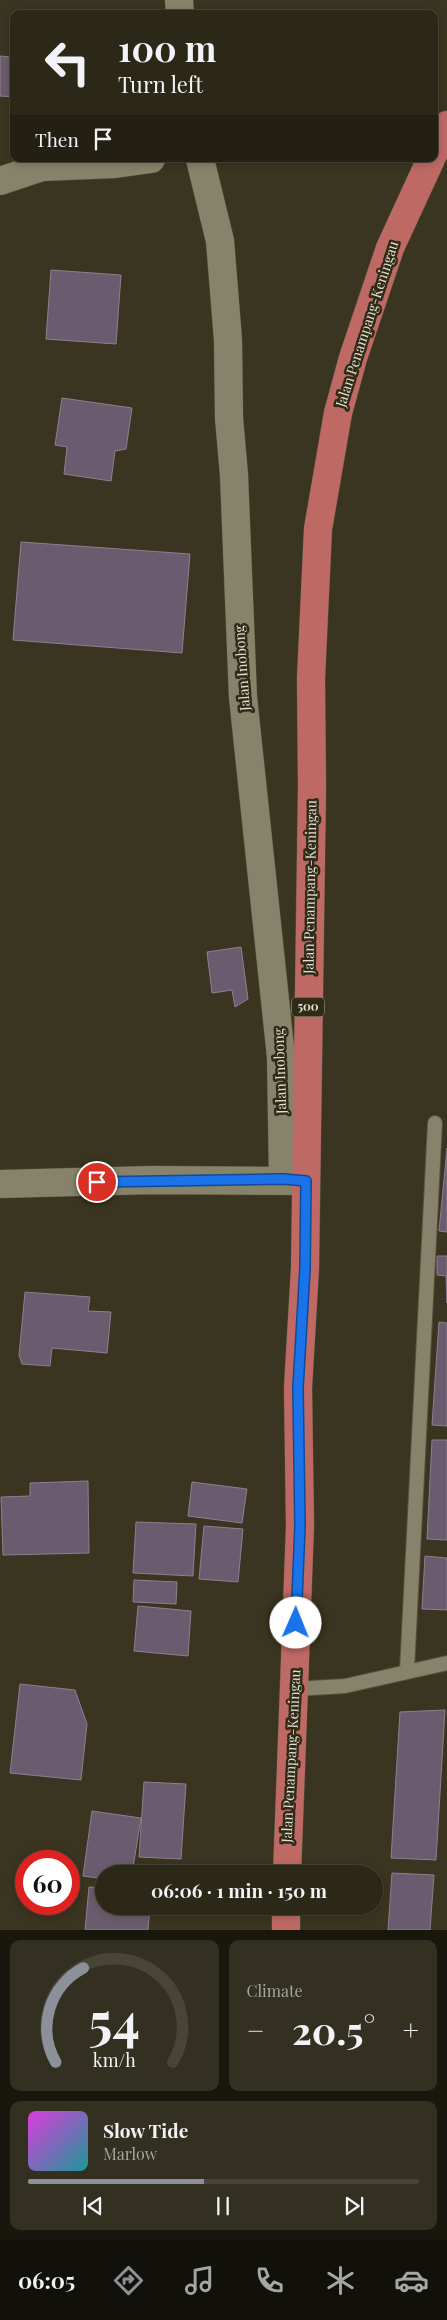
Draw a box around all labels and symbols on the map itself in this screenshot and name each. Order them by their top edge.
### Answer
street label: Jalan Penampang-Keningau [330,238,402,410]
street label: Jalan Inobong [229,624,254,713]
street label: Jalan Penampang-Keningau [298,800,321,975]
road number: 500 [292,998,324,1016]
street label: Jalan Inobong [268,1027,291,1115]
pin [76,1161,118,1203]
position arrow [269,1596,321,1648]
street label: Jalan Penampang-Keningau [276,1669,305,1844]
speed limit sign: 60 [15,1850,80,1915]

